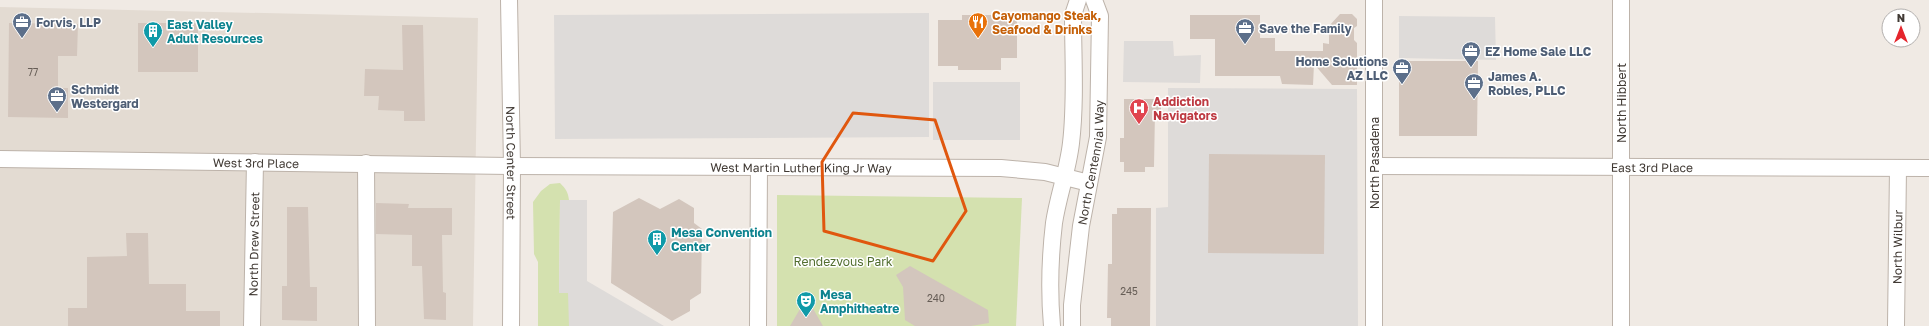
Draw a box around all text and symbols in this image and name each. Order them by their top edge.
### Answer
place label: Cayomango Steak, Seafood & Drinks [992,8,1101,37]
north arrow [1881,8,1921,48]
office icon: Forvis, LLP [11,11,33,39]
restaurant icon: Cayomango Steak, Seafood & Drinks [967,11,989,39]
text: N [1897,11,1905,24]
place label: Forvis, LLP [36,15,101,30]
place label: East Valley Adult Resources [167,17,263,46]
office icon: Save the Family [1234,17,1256,45]
building icon: East Valley Adult Resources [142,20,164,48]
place label: Save the Family [1259,21,1352,36]
office icon: EZ Home Sale LLC [1460,40,1482,68]
place label: EZ Home Sale LLC [1485,44,1592,59]
place label: Home Solutions AZ LLC [1295,54,1388,83]
office icon: Home Solutions AZ LLC [1391,57,1413,85]
street label: North Hibbert [1614,63,1629,143]
house number: 77 [28,66,38,78]
place label: James A. Robles, PLLC [1488,69,1566,98]
office icon: James A. Robles, PLLC [1463,72,1485,100]
place label: Schmidt Westergard [71,82,139,111]
office icon: Schmidt Westergard [46,85,68,113]
place label: Addiction Navigators [1153,94,1217,123]
hospital icon: Addiction Navigators [1128,97,1150,125]
street label: North Centennial Way [1074,99,1106,226]
street label: North Center Street [503,106,520,220]
street label: North Pasadena [1367,117,1382,209]
street label: West 3rd Place [213,154,299,171]
street label: West Martin Luther King Jr Way [710,159,892,175]
street label: East 3rd Place [1611,159,1693,175]
street label: North Drew Street [245,191,262,296]
street label: North Wilbur [1889,209,1905,284]
place label: Mesa Convention Center [671,225,772,254]
building icon: Mesa Convention Center [646,228,668,256]
park label: Rendezvous Park [793,254,893,269]
house number: 245 [1120,285,1138,297]
place label: Mesa Amphitheatre [820,287,899,316]
theatre icon: Mesa Amphitheatre [795,290,817,318]
house number: 240 [927,292,945,304]

